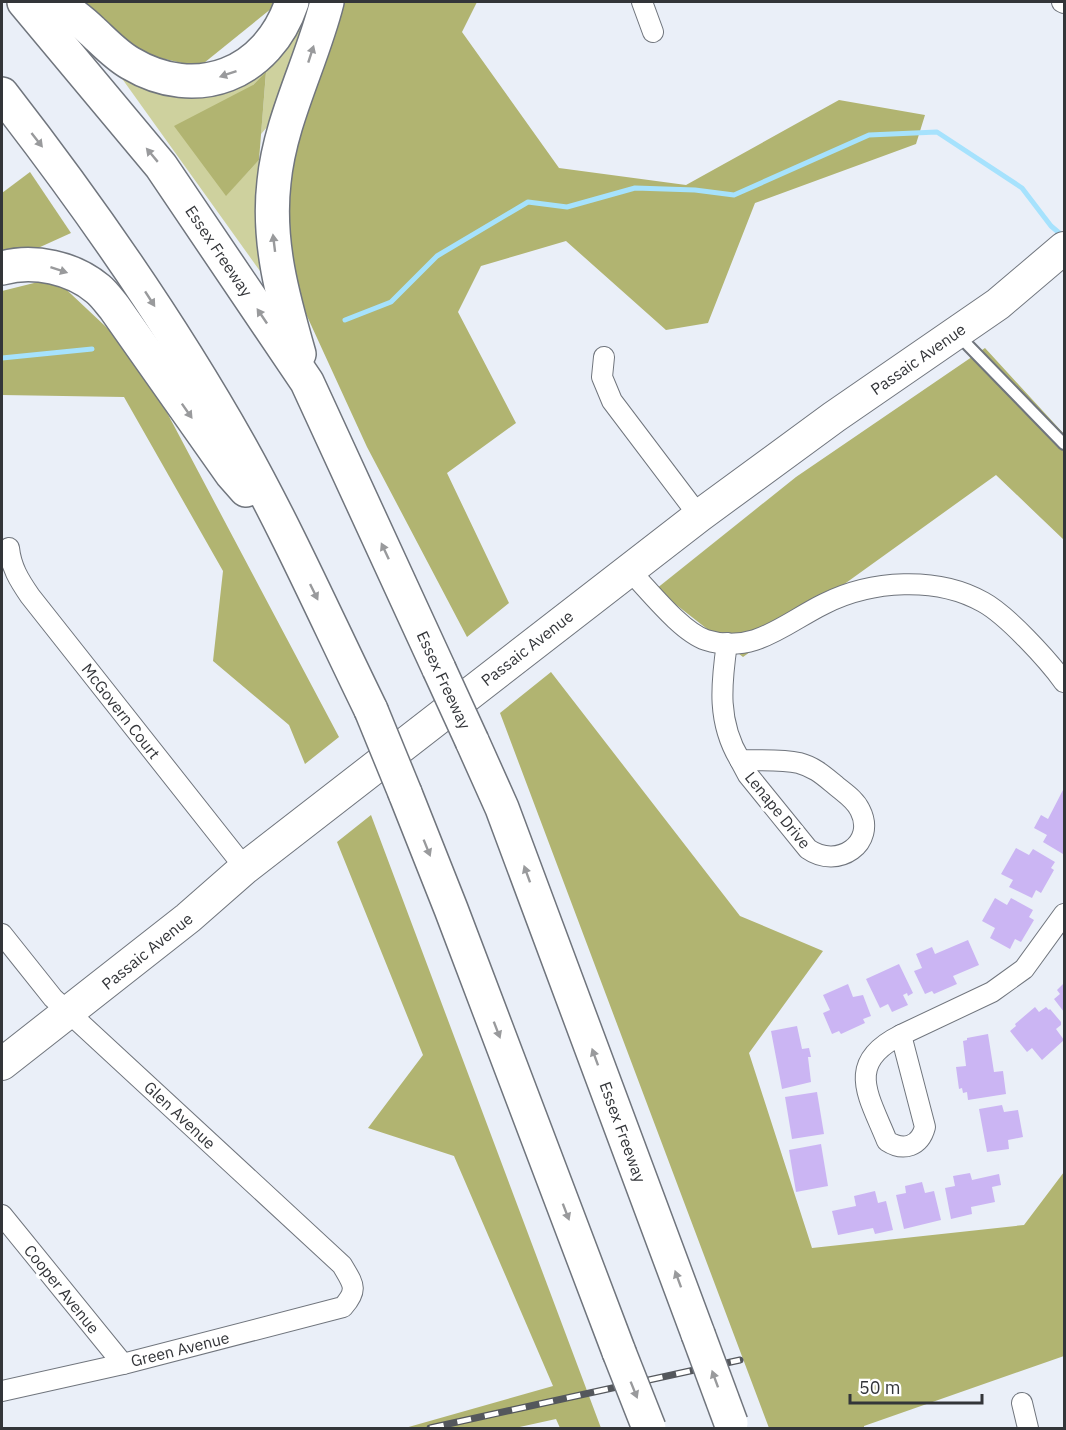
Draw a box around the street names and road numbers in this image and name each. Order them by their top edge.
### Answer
street label: Essex Freeway [181,202,257,300]
street label: Passaic Avenue [867,319,970,399]
street label: Passaic Avenue [477,606,577,690]
street label: Essex Freeway [413,628,475,732]
street label: McGovern Court [77,659,165,763]
street label: Lenape Drive [741,767,815,853]
street label: Passaic Avenue [97,908,197,994]
street label: Glen Avenue [140,1077,220,1153]
street label: Essex Freeway [596,1079,650,1185]
street label: Cooper Avenue [20,1240,104,1338]
street label: Green Avenue [129,1327,232,1371]

